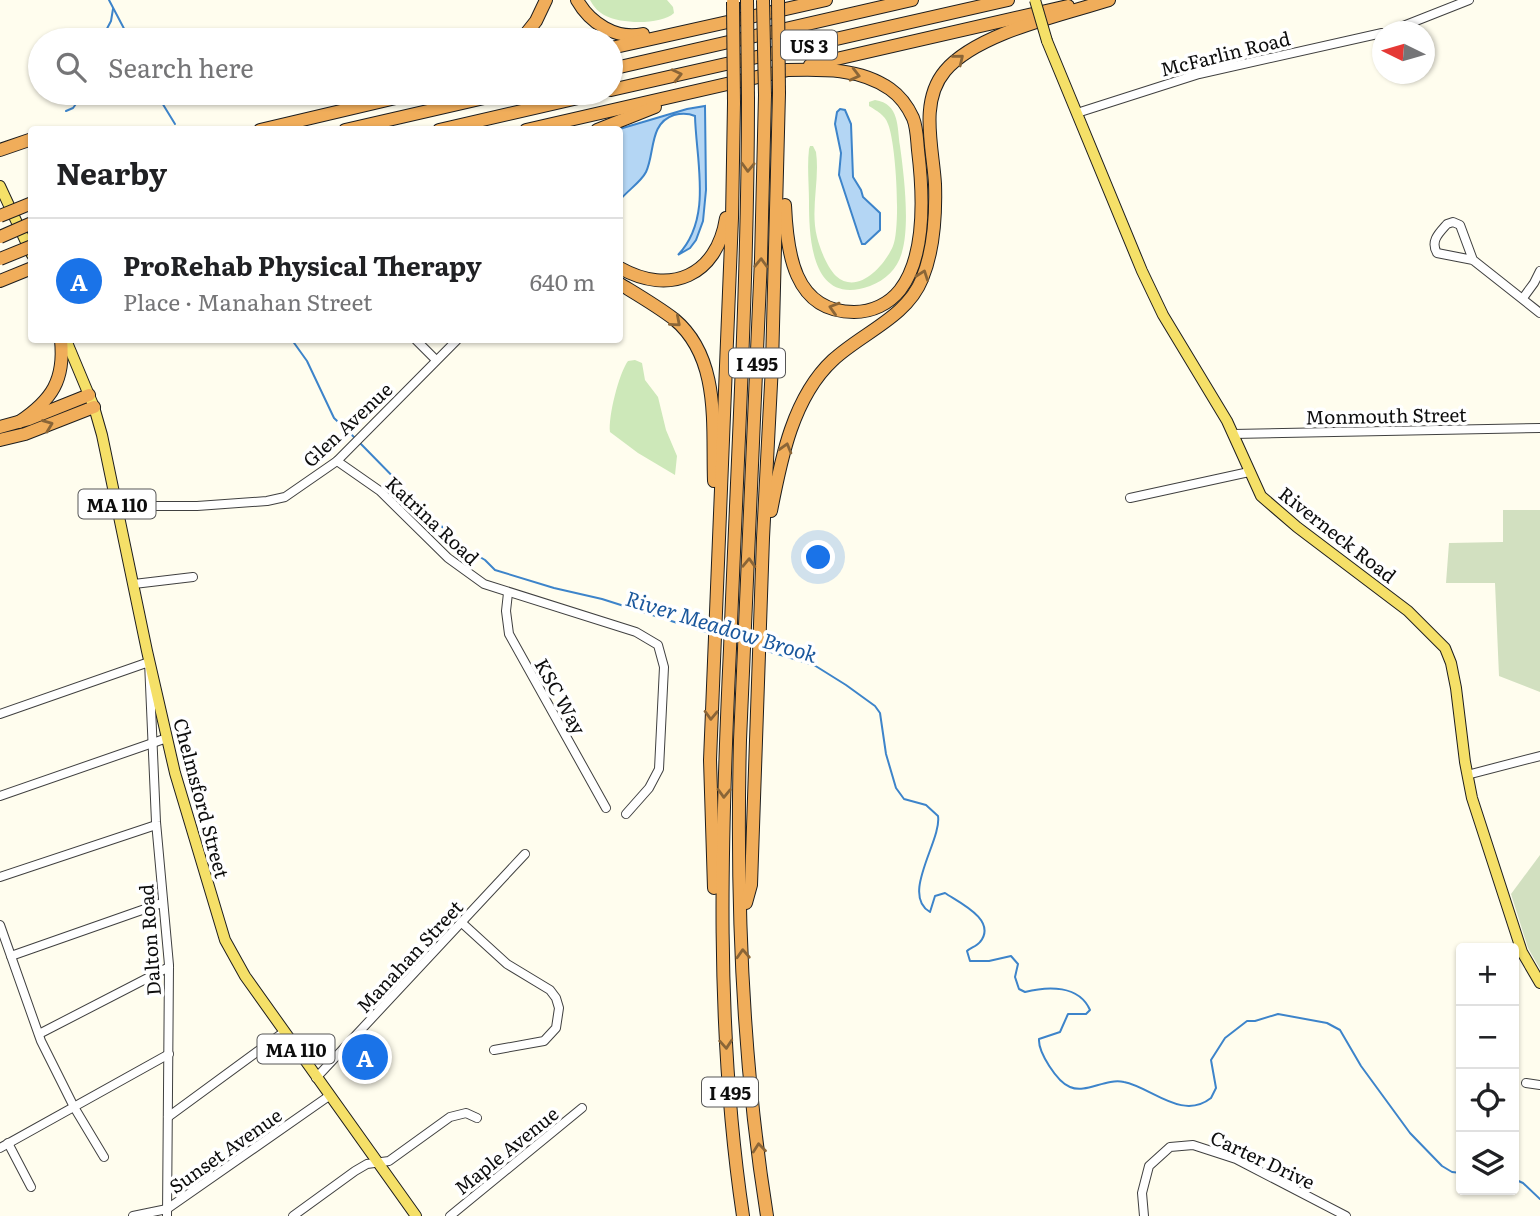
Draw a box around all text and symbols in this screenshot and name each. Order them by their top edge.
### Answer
north arrow [1372,21,1435,84]
street label: McFarlin Road [1157,23,1293,83]
search box [28,28,623,105]
road number: US 3 [781,31,837,60]
text: Search here [108,47,254,86]
icon: search [52,48,90,86]
one-way arrow [951,54,963,67]
one-way arrow [849,67,861,81]
one-way arrow [671,69,683,83]
text: Nearby [56,150,167,194]
one-way arrow [740,162,755,173]
text: ProRehab Physical Therapy [123,245,482,284]
one-way arrow [754,257,769,268]
text: A [70,264,88,298]
text: 640 m [530,264,595,298]
one-way arrow [915,269,929,281]
text: Place · Manahan Street [123,284,372,318]
one-way arrow [829,302,841,317]
one-way arrow [668,314,681,326]
road number: I 495 [729,348,785,377]
street label: Glen Avenue [296,375,398,473]
street label: Monmouth Street [1305,400,1467,430]
one-way arrow [41,419,53,433]
one-way arrow [778,442,793,454]
street label: Katrina Road [380,469,486,571]
street label: Riverneck Road [1273,479,1403,589]
road number: MA 110 [78,490,156,518]
your location [801,540,835,574]
one-way arrow [741,558,756,569]
water label: River Meadow Brook [622,581,822,669]
street label: KSC Way [529,653,593,739]
one-way arrow [704,710,719,721]
street label: Chelmsford Street [167,715,237,882]
one-way arrow [716,788,731,799]
street label: Dalton Road [131,883,167,997]
street label: Manahan Street [349,893,469,1019]
map controls [1456,943,1519,1195]
button: + [1456,943,1519,1006]
one-way arrow [736,948,751,959]
button: − [1456,1006,1519,1069]
pin: A [342,1031,388,1083]
road number: MA 110 [258,1034,334,1064]
one-way arrow [718,1039,733,1050]
button: locate [1456,1069,1519,1132]
road number: I 495 [702,1078,758,1106]
street label: Maple Avenue [448,1099,564,1201]
street label: Sunset Avenue [163,1101,287,1199]
street label: Carter Drive [1206,1123,1320,1195]
button: layers [1456,1132,1519,1195]
one-way arrow [751,1143,766,1154]

